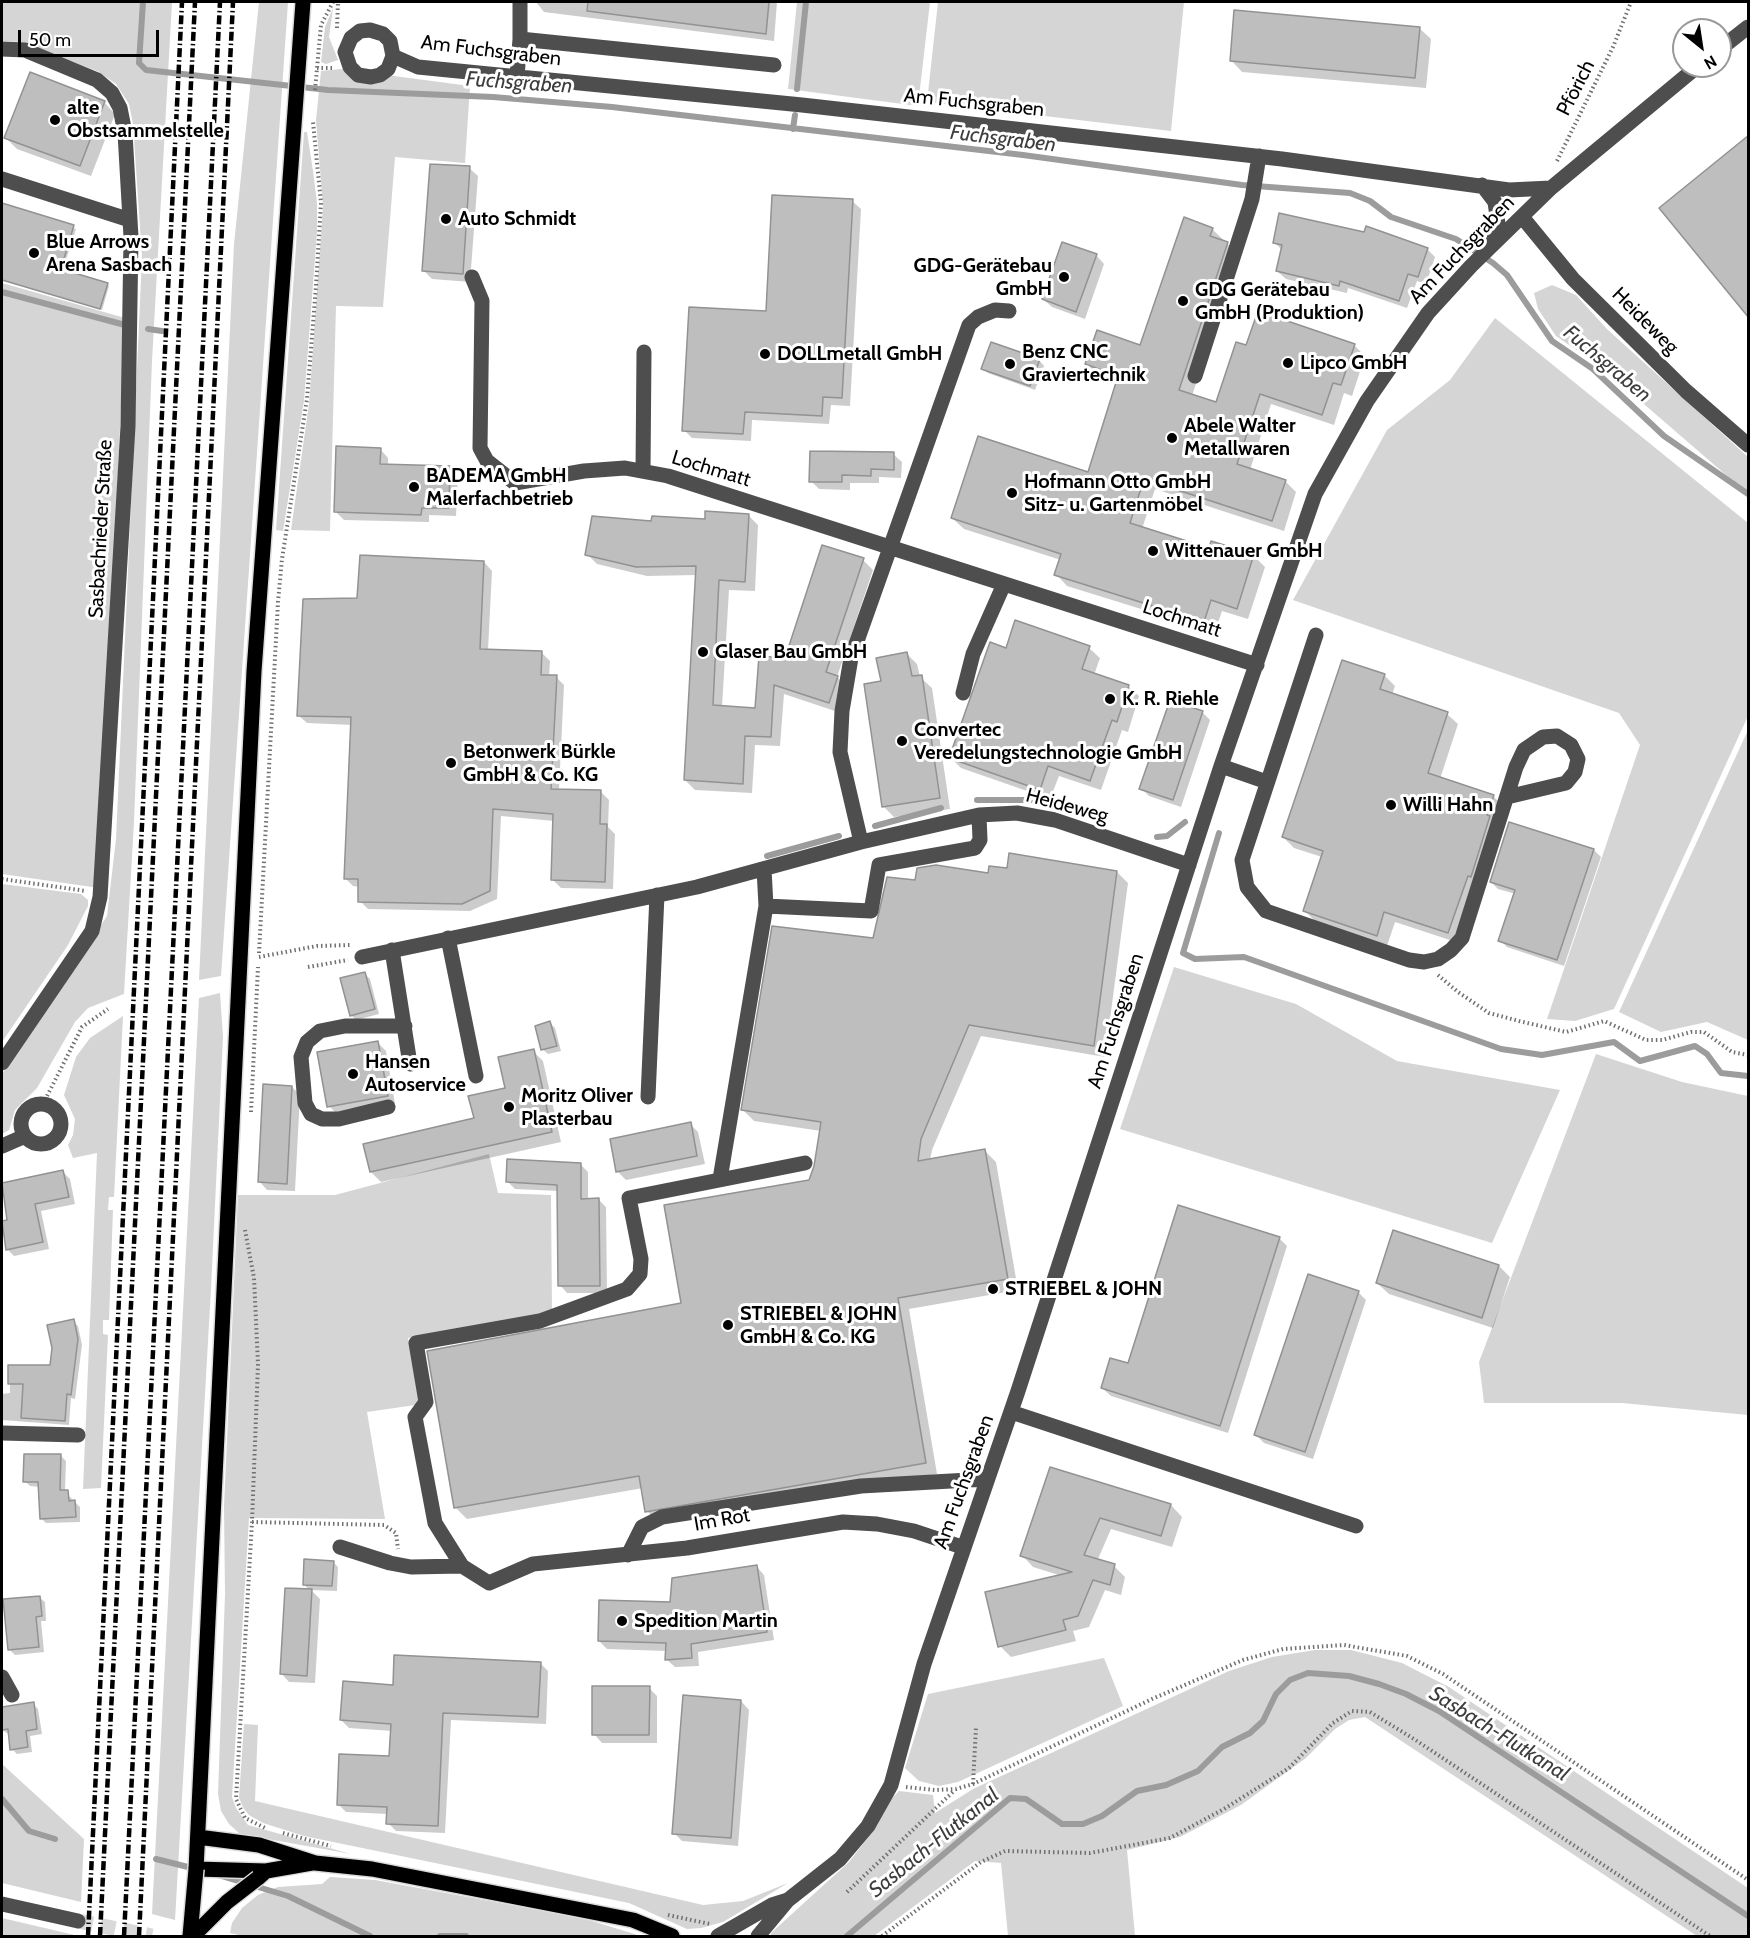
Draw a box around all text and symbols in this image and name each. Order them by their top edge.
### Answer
scale bar [21,18,162,56]
north arrow [1672,18,1732,78]
text: 50 m [29,29,71,51]
street label: Am Fuchsgraben [420,30,562,72]
text: N [1701,51,1720,73]
street label: Pförich [1552,56,1600,120]
water label: Fuchsgraben [465,67,573,99]
street label: Am Fuchsgraben [903,84,1045,122]
place label: alte Obstsammelstelle [67,96,224,143]
marker: alte Obstsammelstelle [48,113,62,127]
water label: Fuchsgraben [949,120,1057,158]
street label: Am Fuchsgraben [1404,191,1520,309]
place label: Auto Schmidt [458,207,576,231]
marker: Auto Schmidt [439,212,453,226]
place label: Blue Arrows Arena Sasbach [46,230,172,277]
marker: Blue Arrows Arena Sasbach [27,246,41,260]
place label: GDG-Gerätebau GmbH [913,254,1052,301]
marker: GDG-Gerätebau GmbH [1057,270,1071,284]
place label: GDG Gerätebau GmbH (Produktion) [1195,278,1364,325]
street label: Heideweg [1607,283,1683,359]
marker: GDG Gerätebau GmbH (Produktion) [1176,294,1190,308]
water label: Fuchsgraben [1558,320,1656,408]
place label: Benz CNC Graviertechnik [1022,340,1146,387]
place label: DOLLmetall GmbH [777,342,942,366]
marker: DOLLmetall GmbH [758,347,772,361]
place label: Lipco GmbH [1300,351,1407,375]
marker: Lipco GmbH [1281,356,1295,370]
marker: Benz CNC Graviertechnik [1003,357,1017,371]
place label: Abele Walter Metallwaren [1184,414,1296,461]
marker: Abele Walter Metallwaren [1165,431,1179,445]
street label: Sasbachrieder Straße [84,439,118,619]
street label: Lochmatt [669,446,753,492]
place label: BADEMA GmbH Malerfachbetrieb [426,464,573,511]
place label: Hofmann Otto GmbH Sitz- u. Gartenmöbel [1024,470,1211,517]
marker: BADEMA GmbH Malerfachbetrieb [407,480,421,494]
marker: Hofmann Otto GmbH Sitz- u. Gartenmöbel [1005,486,1019,500]
place label: Wittenauer GmbH [1165,539,1323,563]
marker: Wittenauer GmbH [1146,544,1160,558]
street label: Lochmatt [1140,595,1224,643]
place label: Glaser Bau GmbH [715,640,867,664]
marker: Glaser Bau GmbH [696,645,710,659]
place label: K. R. Riehle [1122,687,1219,711]
marker: K. R. Riehle [1103,692,1117,706]
place label: Convertec Veredelungstechnologie GmbH [914,718,1182,765]
marker: Convertec Veredelungstechnologie GmbH [895,734,909,748]
place label: Betonwerk Bürkle GmbH & Co. KG [463,740,616,787]
marker: Betonwerk Bürkle GmbH & Co. KG [444,756,458,770]
street label: Heideweg [1023,784,1111,828]
place label: Willi Hahn [1403,793,1493,817]
marker: Willi Hahn [1384,798,1398,812]
street label: Am Fuchsgraben [1083,950,1149,1092]
place label: Hansen Autoservice [365,1050,466,1097]
marker: Hansen Autoservice [346,1067,360,1081]
place label: Moritz Oliver Plasterbau [521,1084,633,1131]
marker: Moritz Oliver Plasterbau [502,1100,516,1114]
place label: STRIEBEL & JOHN [1005,1277,1162,1301]
marker: STRIEBEL & JOHN [986,1282,1000,1296]
place label: STRIEBEL & JOHN GmbH & Co. KG [740,1302,897,1349]
marker: STRIEBEL & JOHN GmbH & Co. KG [721,1318,735,1332]
street label: Am Fuchsgraben [929,1412,999,1552]
street label: Im Rot [692,1503,752,1537]
place label: Spedition Martin [634,1609,778,1633]
marker: Spedition Martin [615,1614,629,1628]
water label: Sasbach-Flutkanal [1425,1681,1573,1787]
water label: Sasbach-Flutkanal [864,1783,1004,1903]

